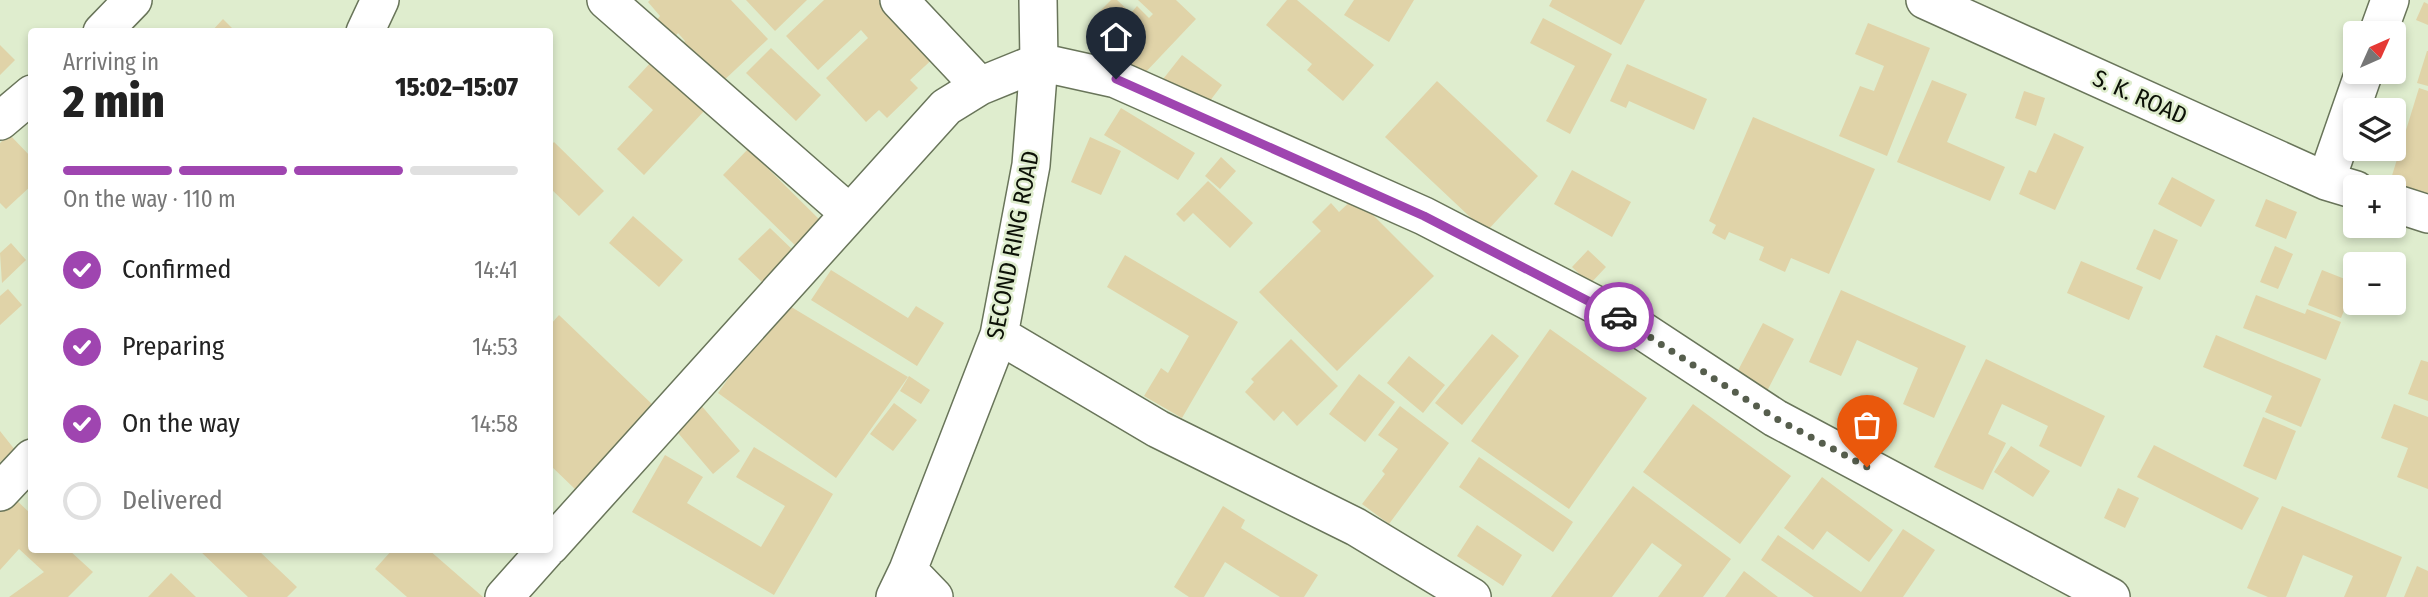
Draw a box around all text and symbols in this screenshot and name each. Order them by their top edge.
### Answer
pin [1086,7,1146,79]
icon: home [1097,18,1135,56]
north arrow [2343,21,2406,84]
map controls [2343,21,2406,315]
text: Arriving in [63,48,159,76]
street label: S. K. ROAD [2088,64,2192,130]
text: 15:02–15:07 [395,72,518,103]
text: 2 min [63,74,165,129]
button: layers [2343,98,2406,161]
street label: SECOND RING ROAD [981,148,1045,342]
button: + [2343,175,2406,238]
text: On the way · 110 m [63,185,236,213]
icon: check [63,251,101,289]
button: − [2343,252,2406,315]
text: Confirmed [122,254,232,285]
text: 14:41 [474,256,518,284]
courier [1584,282,1654,352]
icon: car [1600,298,1638,336]
icon: check [63,328,101,366]
text: Preparing [122,331,224,362]
text: 14:53 [472,333,518,361]
pin [1837,395,1897,467]
icon: check [63,405,101,443]
icon: bag [1848,406,1886,444]
text: On the way [122,408,240,439]
text: 14:58 [471,410,518,438]
text: Delivered [122,485,223,516]

